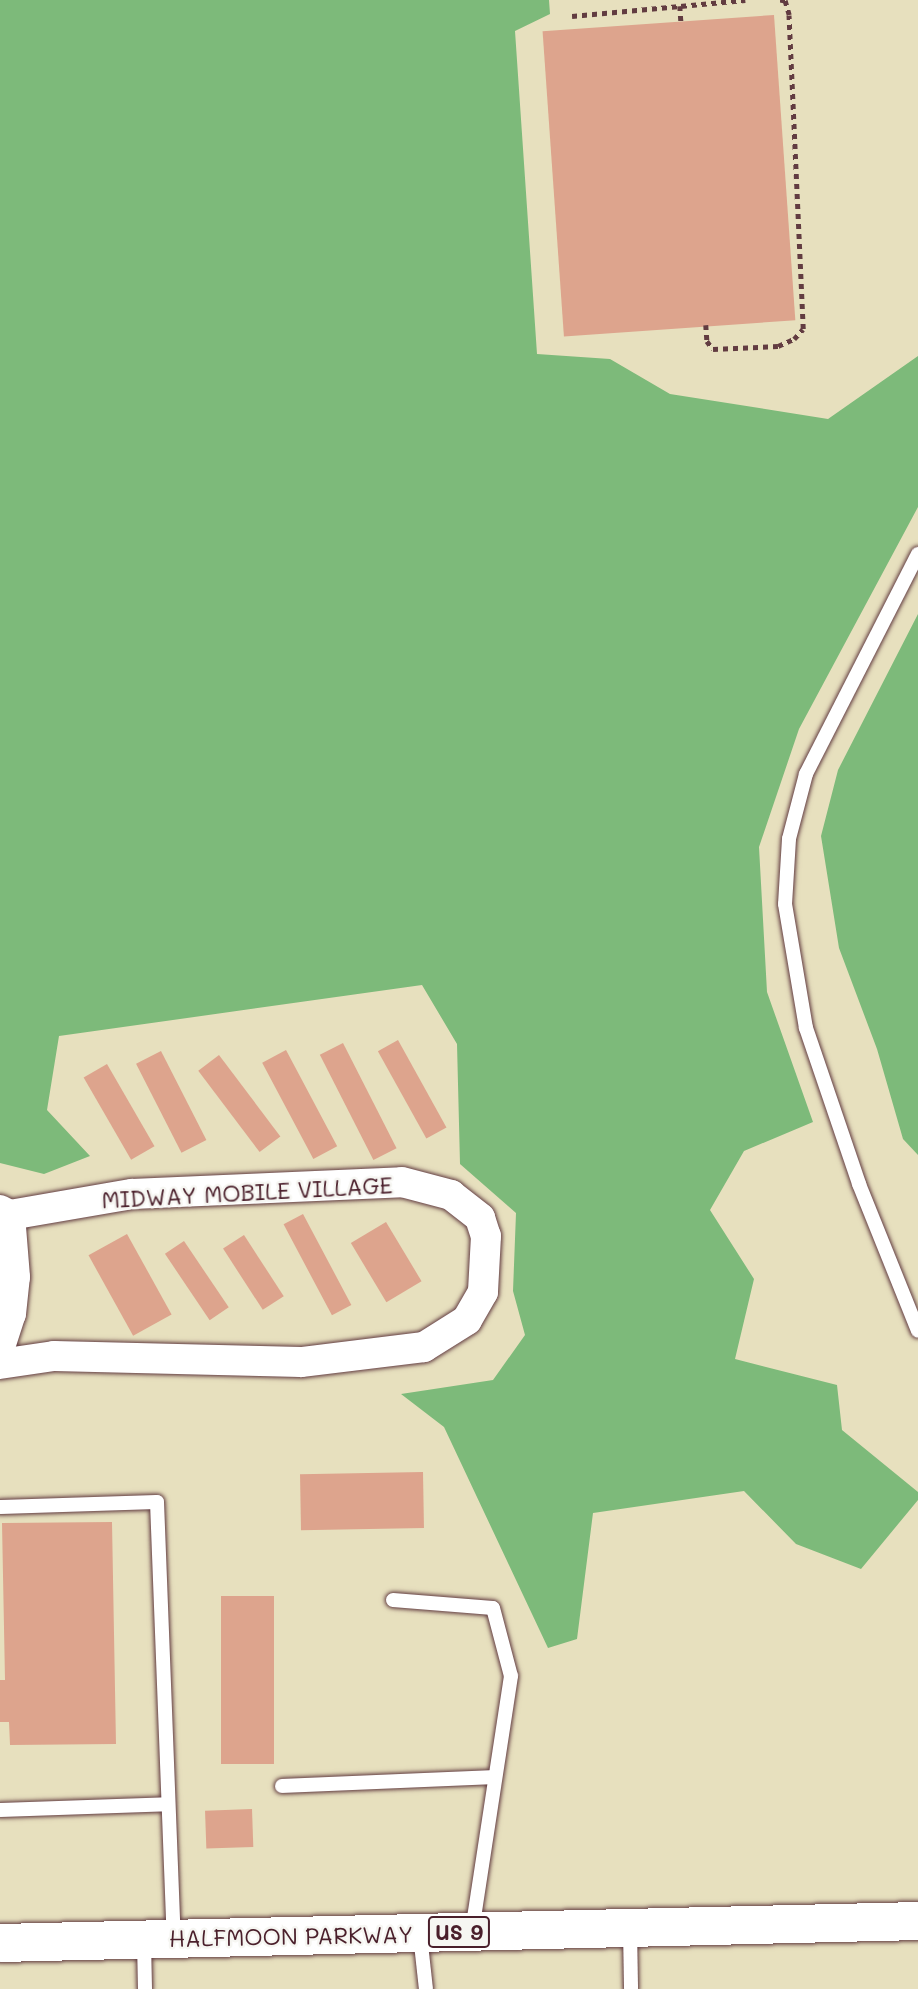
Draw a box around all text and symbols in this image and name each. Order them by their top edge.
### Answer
street label: MIDWAY MOBILE VILLAGE [101,1171,393,1213]
road number: US 9 [428,1914,490,1950]
street label: HALFMOON PARKWAY [169,1920,413,1952]

